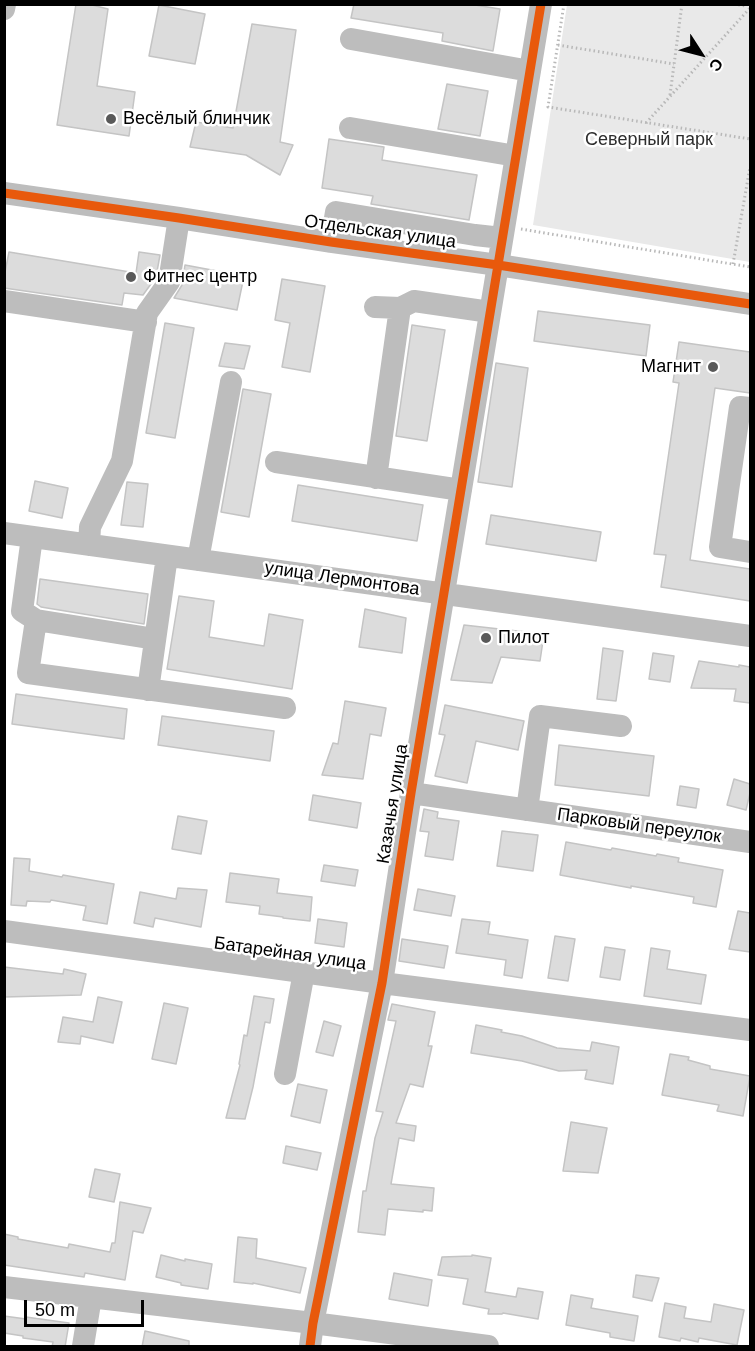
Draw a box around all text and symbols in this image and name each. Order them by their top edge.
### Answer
north arrow [671,24,731,84]
text: С [706,55,726,75]
place label: Весёлый блинчик [123,108,270,130]
marker: Весёлый блинчик [104,112,118,126]
park label: Северный парк [585,129,713,151]
street label: Отдельская улица [303,211,457,253]
place label: Фитнес центр [143,266,257,288]
marker: Фитнес центр [124,270,138,284]
place label: Магнит [641,356,701,378]
marker: Магнит [706,360,720,374]
street label: улица Лермонтова [263,557,421,601]
place label: Пилот [498,627,550,649]
marker: Пилот [479,631,493,645]
street label: Казачья улица [373,742,413,866]
street label: Парковый переулок [556,804,722,848]
street label: Батарейная улица [212,933,368,975]
scale bar [27,1288,147,1326]
text: 50 m [35,1300,75,1320]

